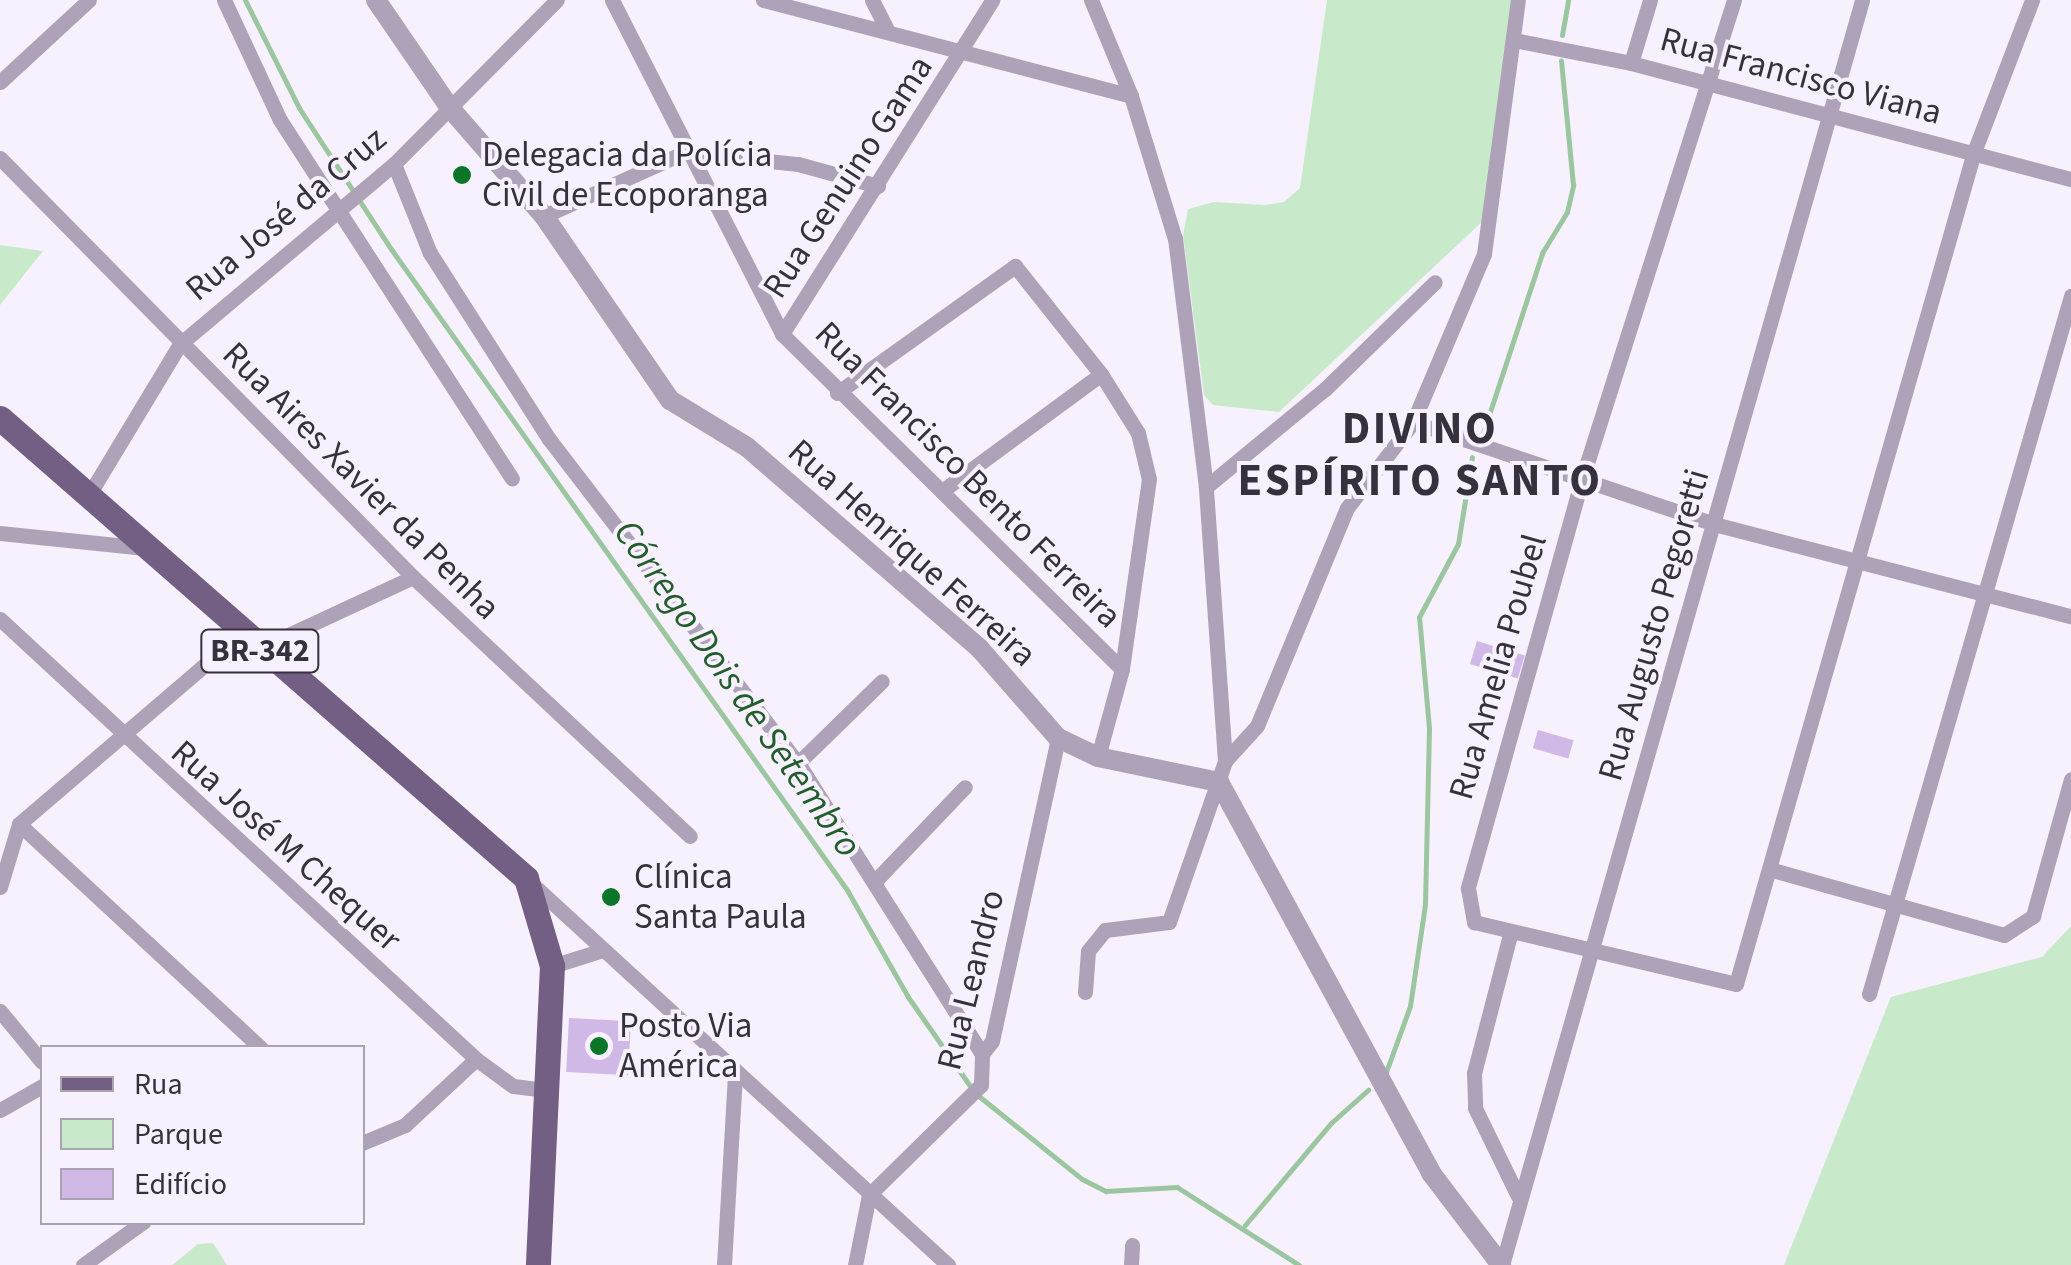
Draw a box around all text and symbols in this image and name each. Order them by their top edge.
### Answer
street label: Rua Francisco Viana [1656,18,1946,134]
street label: Rua Genuino Gama [754,48,942,306]
street label: Rua José da Cruz [177,118,395,310]
place label: Delegacia da Polícia Civil de Ecoporanga [482,134,772,216]
marker: Delegacia da Polícia Civil de Ecoporanga [451,164,473,186]
street label: Rua Francisco Bento Ferreira [806,313,1130,637]
street label: Rua Aires Xavier da Penha [214,334,508,628]
district label: DIVINO ESPÍRITO SANTO [1238,403,1602,509]
street label: Rua Henrique Ferreira [779,430,1045,676]
street label: Rua Augusto Pegoretti [1589,465,1719,785]
water label: Córrego Dois de Setembro [603,511,871,867]
street label: Rua Amelia Poubel [1440,530,1556,804]
road number: BR-342 [200,624,320,678]
street label: Rua José M Chequer [162,732,410,960]
place label: Clínica Santa Paula [634,856,807,938]
marker: Clínica Santa Paula [598,884,624,910]
street label: Rua Leandro [928,886,1014,1074]
place label: Posto Via América [619,1005,752,1087]
marker: Posto Via América [588,1035,610,1057]
legend [40,1045,365,1225]
text: Rua [134,1063,183,1106]
text: Parque [134,1113,223,1156]
text: Edifício [134,1163,227,1206]

